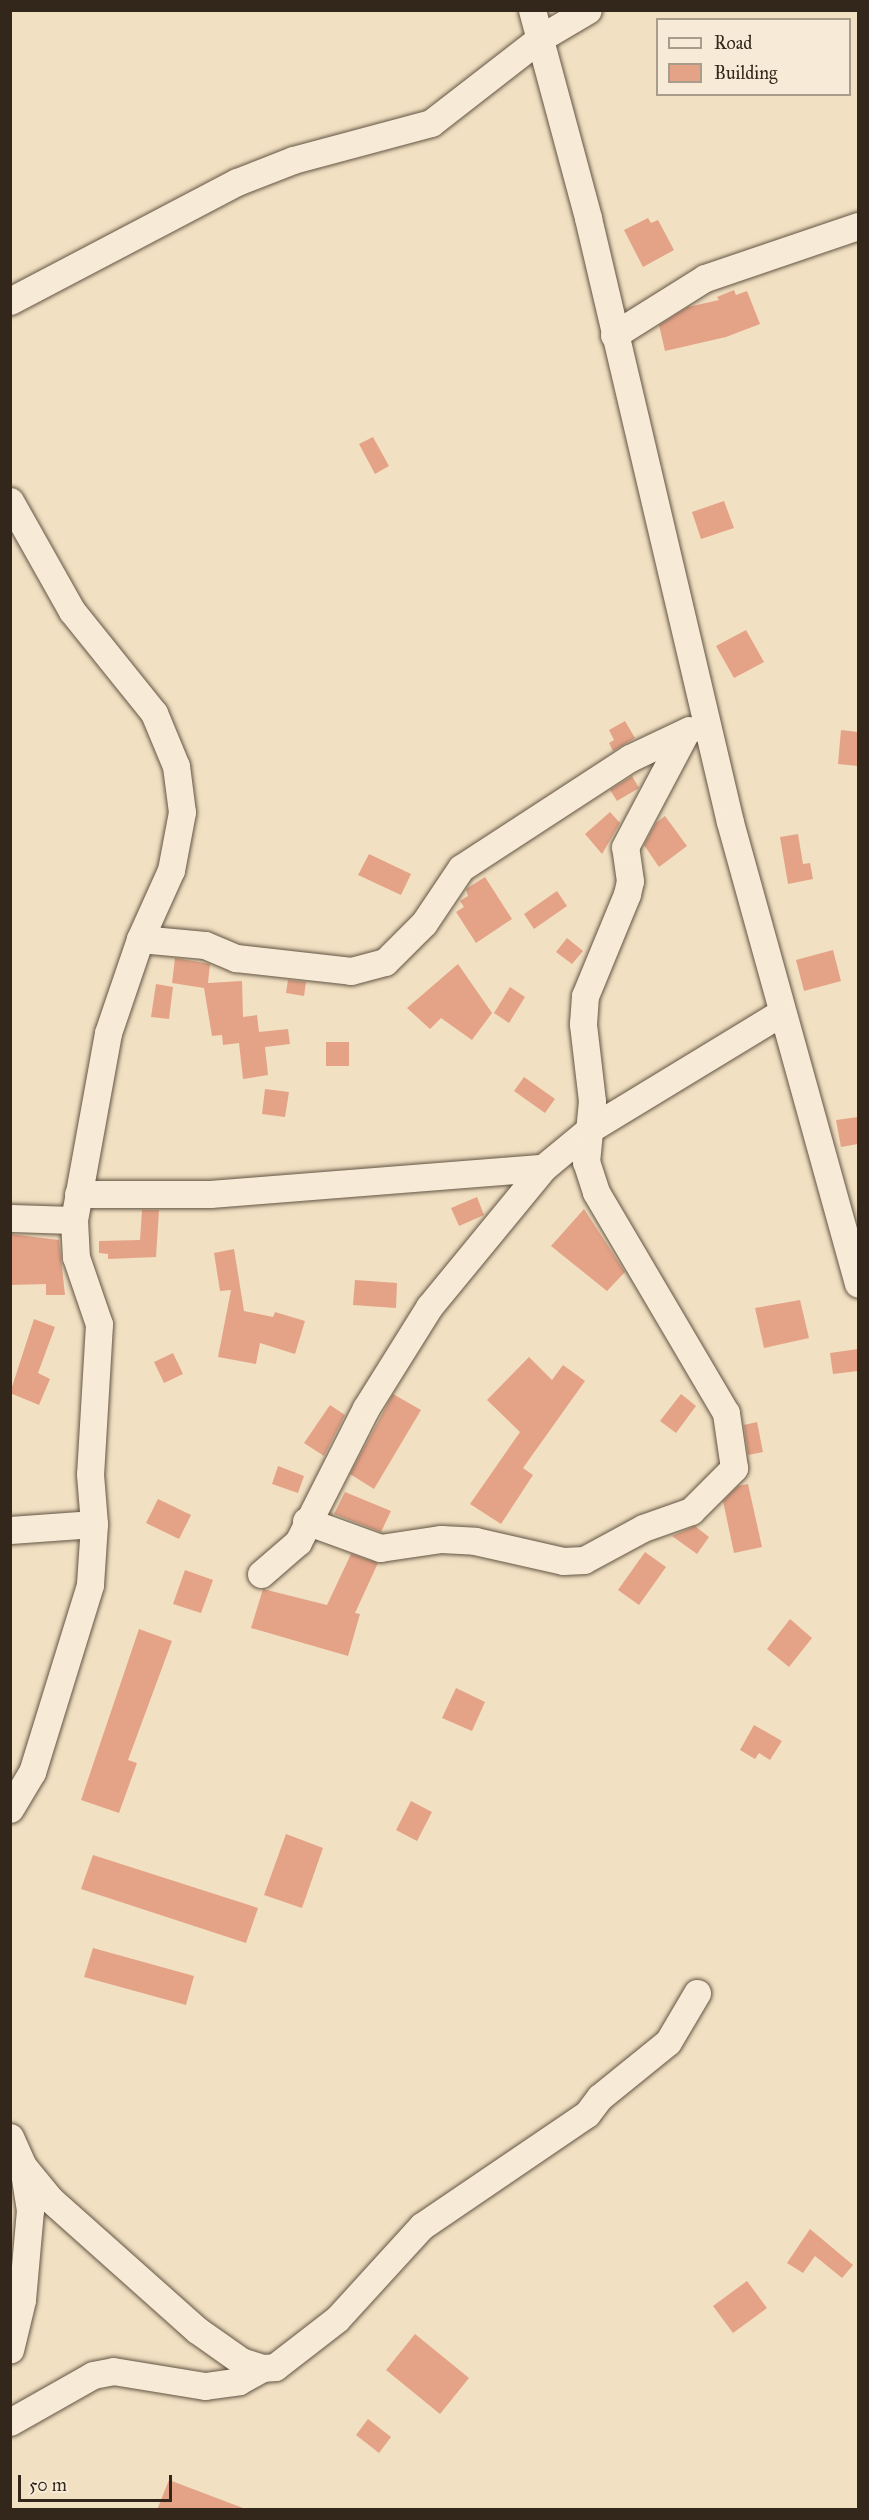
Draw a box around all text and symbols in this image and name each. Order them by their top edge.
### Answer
legend [656,18,851,96]
text: Road [714,32,752,54]
text: Building [714,62,777,84]
scale bar [21,2463,176,2501]
text: 50 m [29,2474,67,2496]

